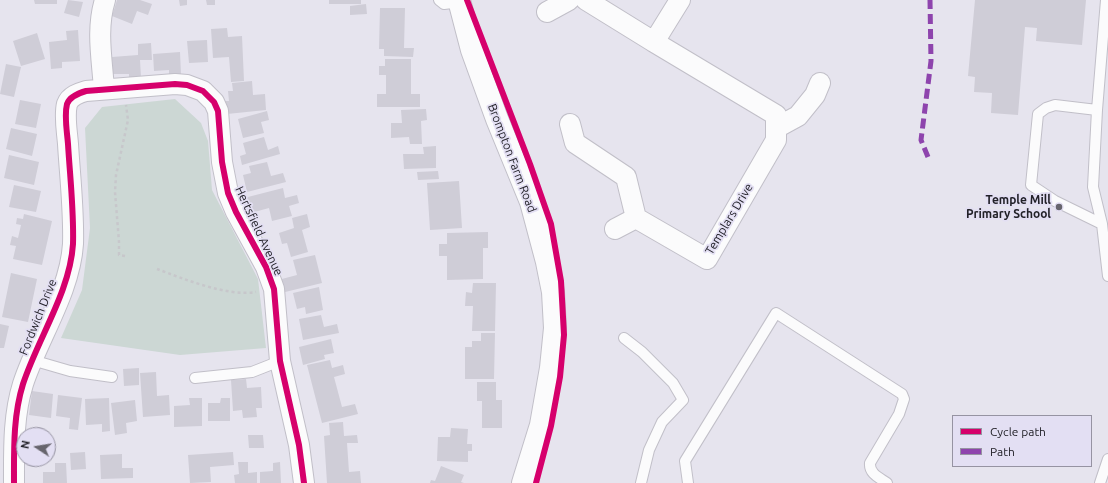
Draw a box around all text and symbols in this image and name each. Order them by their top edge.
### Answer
street label: Brompton Farm Road [485,102,539,214]
street label: Templars Drive [702,181,756,257]
street label: Hertsfield Avenue [232,184,286,278]
place label: Temple Mill Primary School [966,193,1051,221]
marker: Temple Mill Primary School [1054,202,1064,212]
street label: Fordwich Drive [16,277,60,357]
legend [952,415,1092,467]
text: Cycle path [990,425,1046,438]
north arrow [16,427,56,467]
text: N [19,439,32,450]
text: Path [990,445,1015,458]

